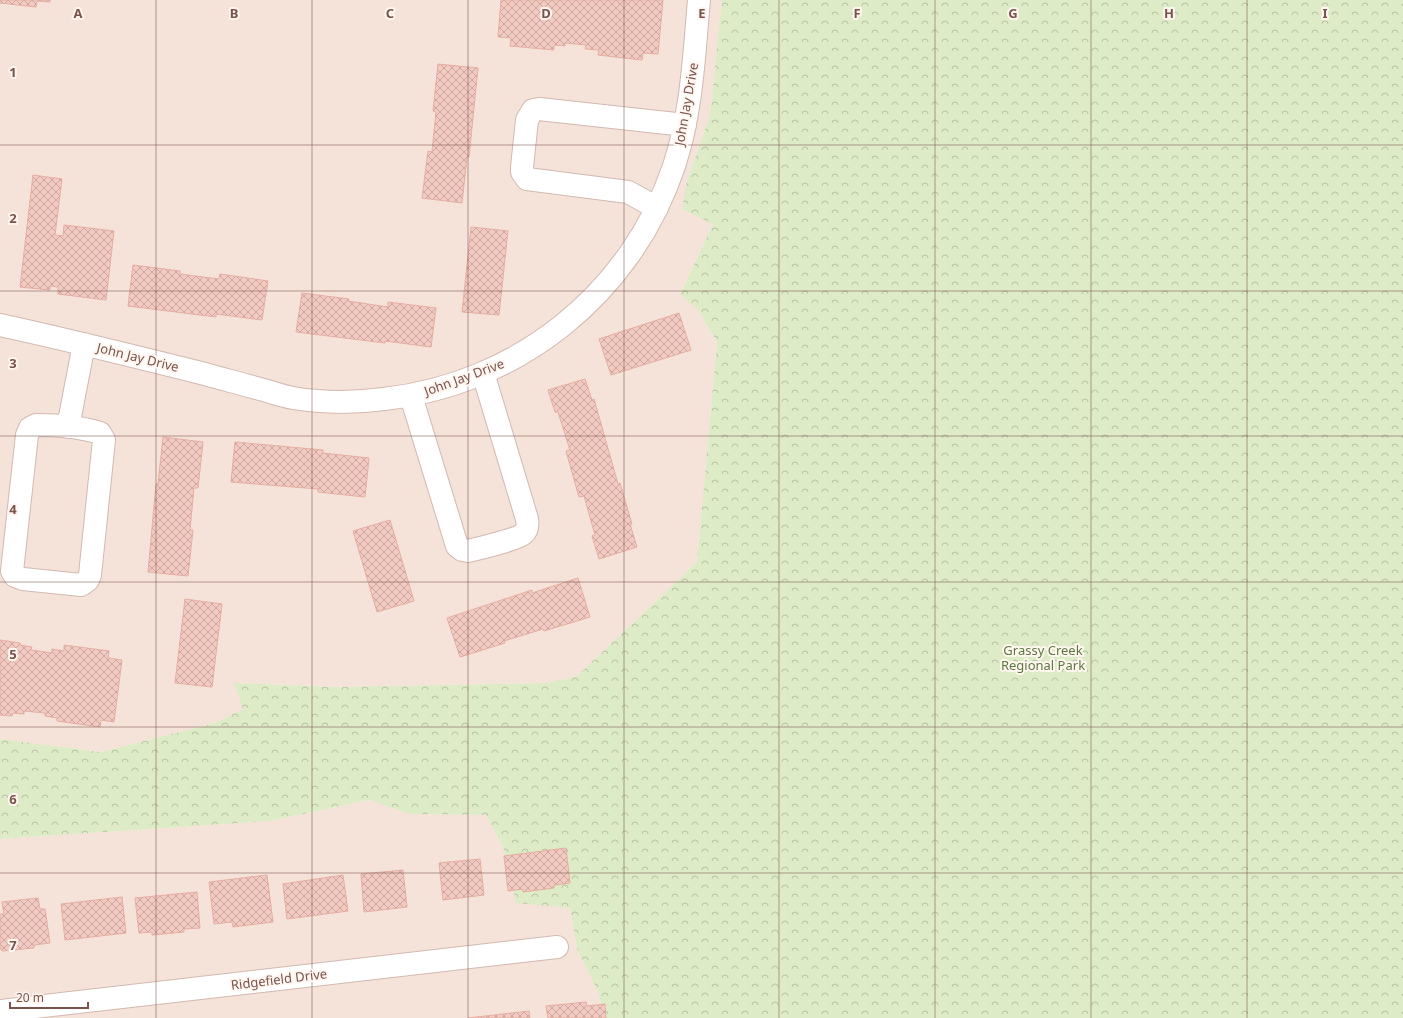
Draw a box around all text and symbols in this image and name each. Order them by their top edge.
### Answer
text: A [74,4,83,22]
text: B [230,4,238,22]
text: C [386,4,394,22]
text: D [541,4,551,22]
text: E [698,4,706,22]
text: F [853,4,861,22]
text: G [1008,4,1018,22]
text: H [1164,4,1174,22]
text: I [1322,4,1328,22]
street label: John Jay Drive [670,61,702,149]
text: 1 [9,63,17,81]
text: 2 [9,209,17,227]
street label: John Jay Drive [93,338,181,376]
text: 3 [9,354,17,372]
street label: John Jay Drive [420,354,506,400]
text: 4 [9,500,17,518]
park label: Grassy Creek Regional Park [1001,641,1085,674]
text: 5 [9,645,17,663]
text: 6 [9,790,17,808]
text: 7 [9,936,17,954]
street label: Ridgefield Drive [230,964,328,994]
scale bar [10,984,88,1010]
text: 20 m [16,989,44,1006]

